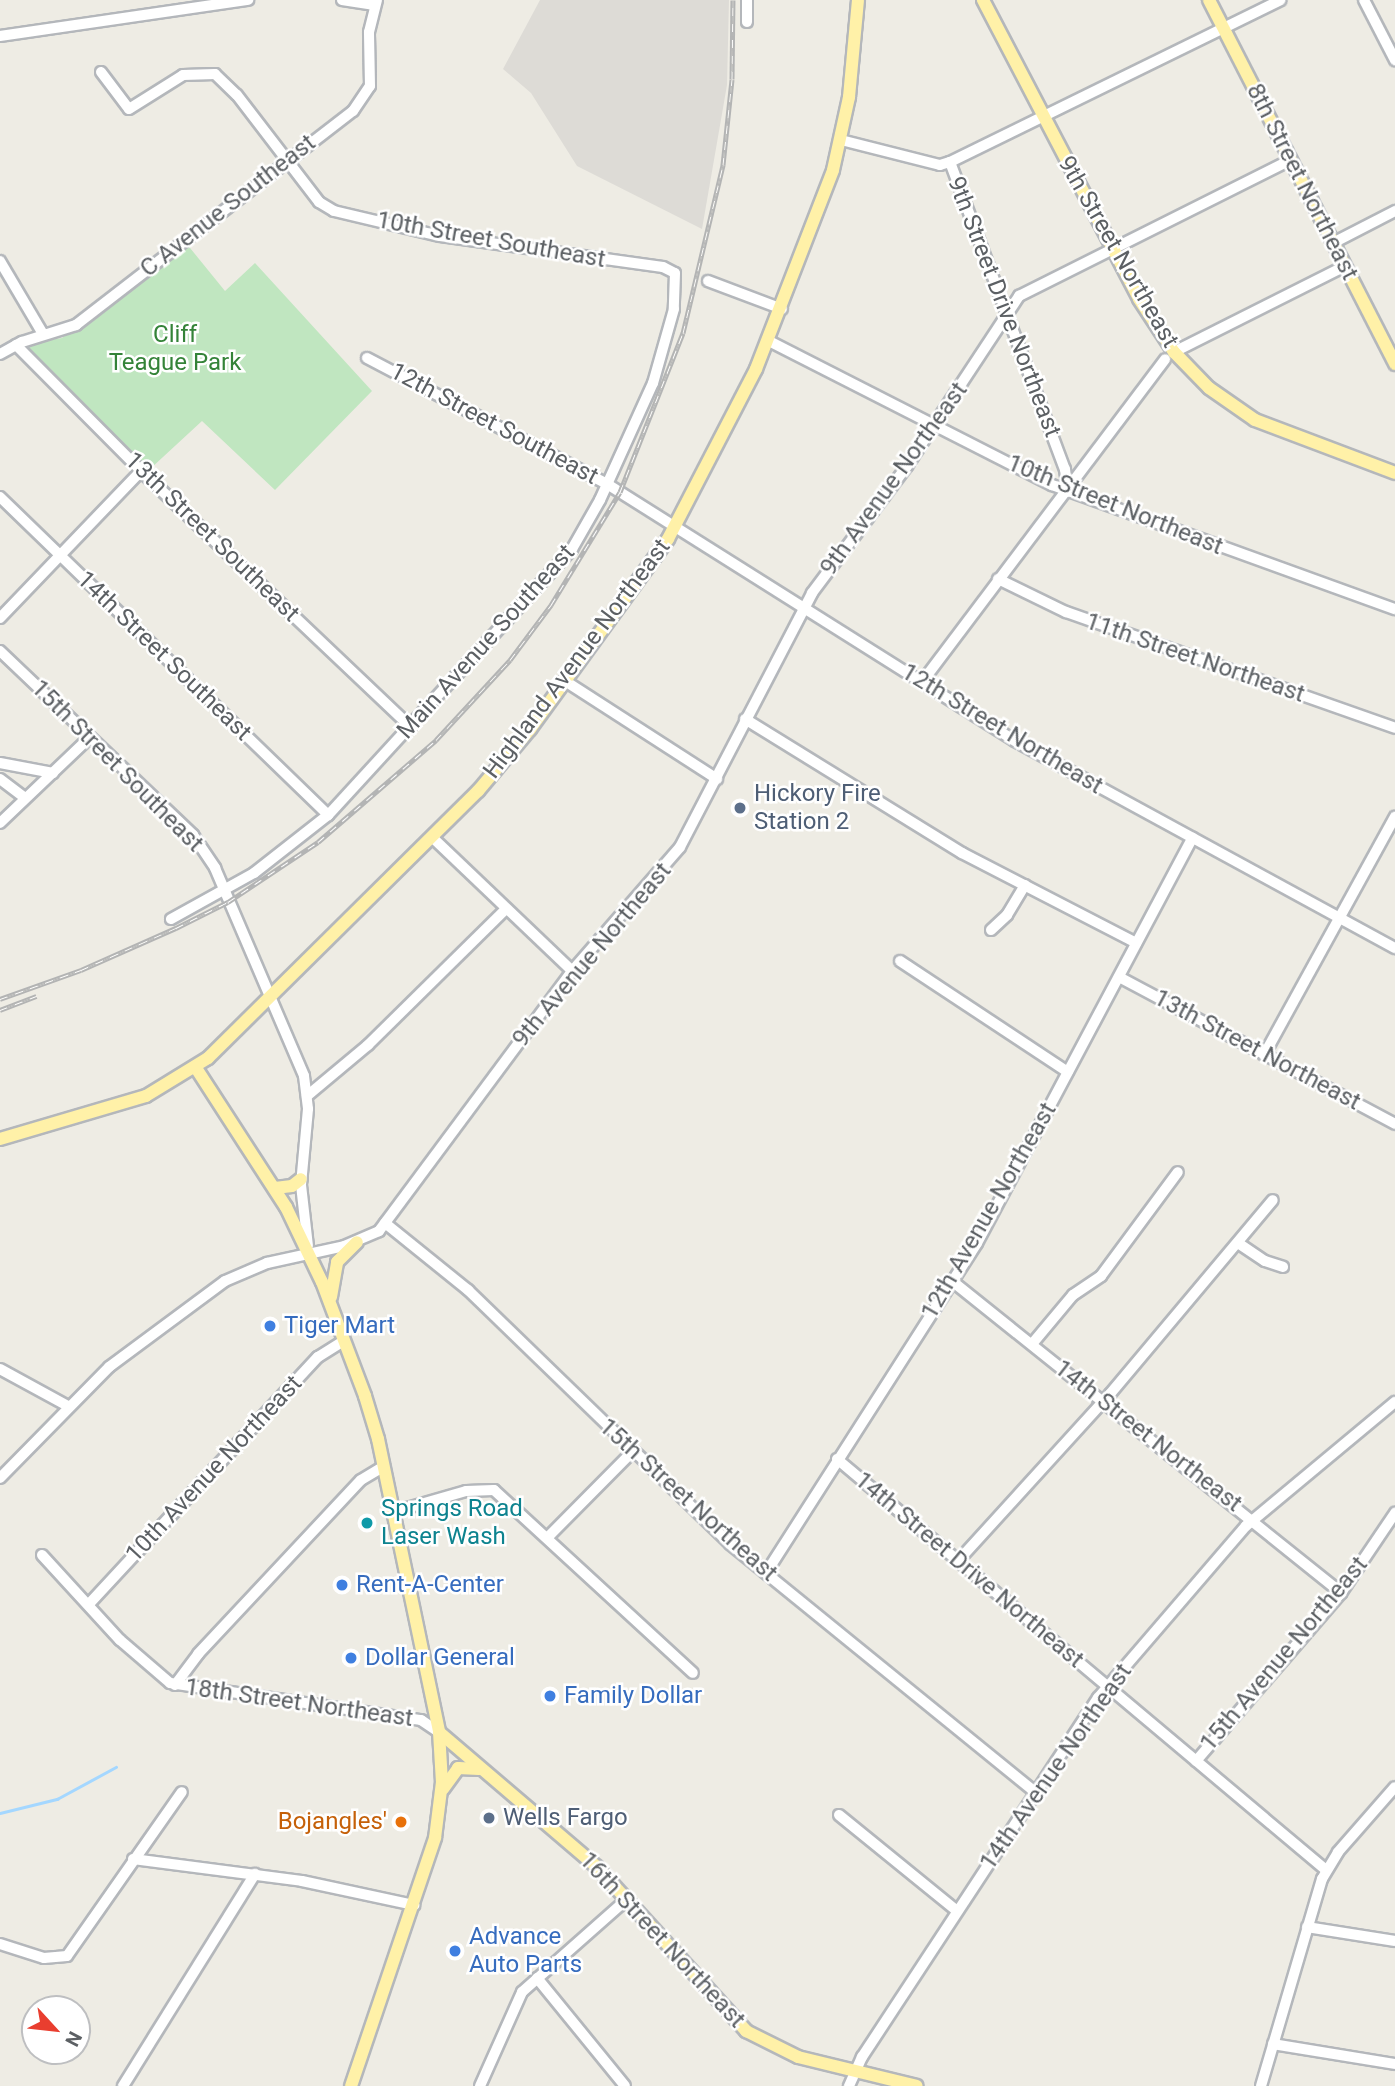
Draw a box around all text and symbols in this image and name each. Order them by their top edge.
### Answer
street label: 8th Street Northeast [1240,79,1364,285]
street label: C Avenue Southeast [135,129,321,283]
street label: 9th Street Northeast [1051,151,1185,353]
street label: 9th Street Drive Northeast [941,173,1067,441]
street label: 10th Street Southeast [374,206,608,274]
park label: Cliff Teague Park [109,321,241,377]
street label: 12th Street Southeast [385,357,603,491]
street label: 9th Avenue Northeast [814,377,974,581]
street label: 13th Street Southeast [119,446,305,628]
street label: 10th Street Northeast [1003,449,1227,561]
street label: Highland Avenue Northeast [478,534,676,784]
street label: Main Avenue Southeast [391,539,581,745]
street label: 14th Street Southeast [71,565,257,747]
street label: 11th Street Northeast [1082,607,1308,709]
street label: 12th Street Northeast [896,657,1108,801]
street label: 15th Street Southeast [25,674,209,858]
place label: Hickory Fire Station 2 [754,780,881,836]
marker: Hickory Fire Station 2 [732,800,748,816]
street label: 9th Avenue Northeast [507,857,677,1053]
street label: 13th Street Northeast [1149,983,1365,1117]
street label: 12th Avenue Northeast [915,1098,1063,1324]
place label: Tiger Mart [284,1312,395,1340]
marker: Tiger Mart [262,1318,278,1334]
street label: 14th Street Northeast [1049,1354,1247,1518]
street label: 10th Avenue Northeast [120,1370,308,1568]
street label: 15th Street Northeast [593,1412,783,1588]
street label: 14th Street Drive Northeast [849,1466,1089,1674]
place label: Springs Road Laser Wash [381,1495,523,1551]
marker: Springs Road Laser Wash [359,1515,375,1531]
street label: 15th Avenue Northeast [1194,1551,1374,1757]
place label: Rent-A-Center [356,1571,504,1599]
marker: Rent-A-Center [334,1577,350,1593]
place label: Dollar General [365,1644,515,1672]
marker: Dollar General [343,1650,359,1666]
street label: 14th Avenue Northeast [974,1658,1138,1876]
street label: 18th Street Northeast [183,1673,415,1733]
place label: Family Dollar [564,1682,702,1710]
marker: Family Dollar [542,1688,558,1704]
place label: Wells Fargo [503,1804,628,1832]
place label: Bojangles' [278,1808,387,1836]
marker: Wells Fargo [481,1810,497,1826]
marker: Bojangles' [393,1814,409,1830]
street label: 16th Street Northeast [573,1846,751,2034]
place label: Advance Auto Parts [469,1923,582,1979]
marker: Advance Auto Parts [447,1943,463,1959]
north arrow [21,1995,91,2065]
text: N [60,2028,87,2050]

